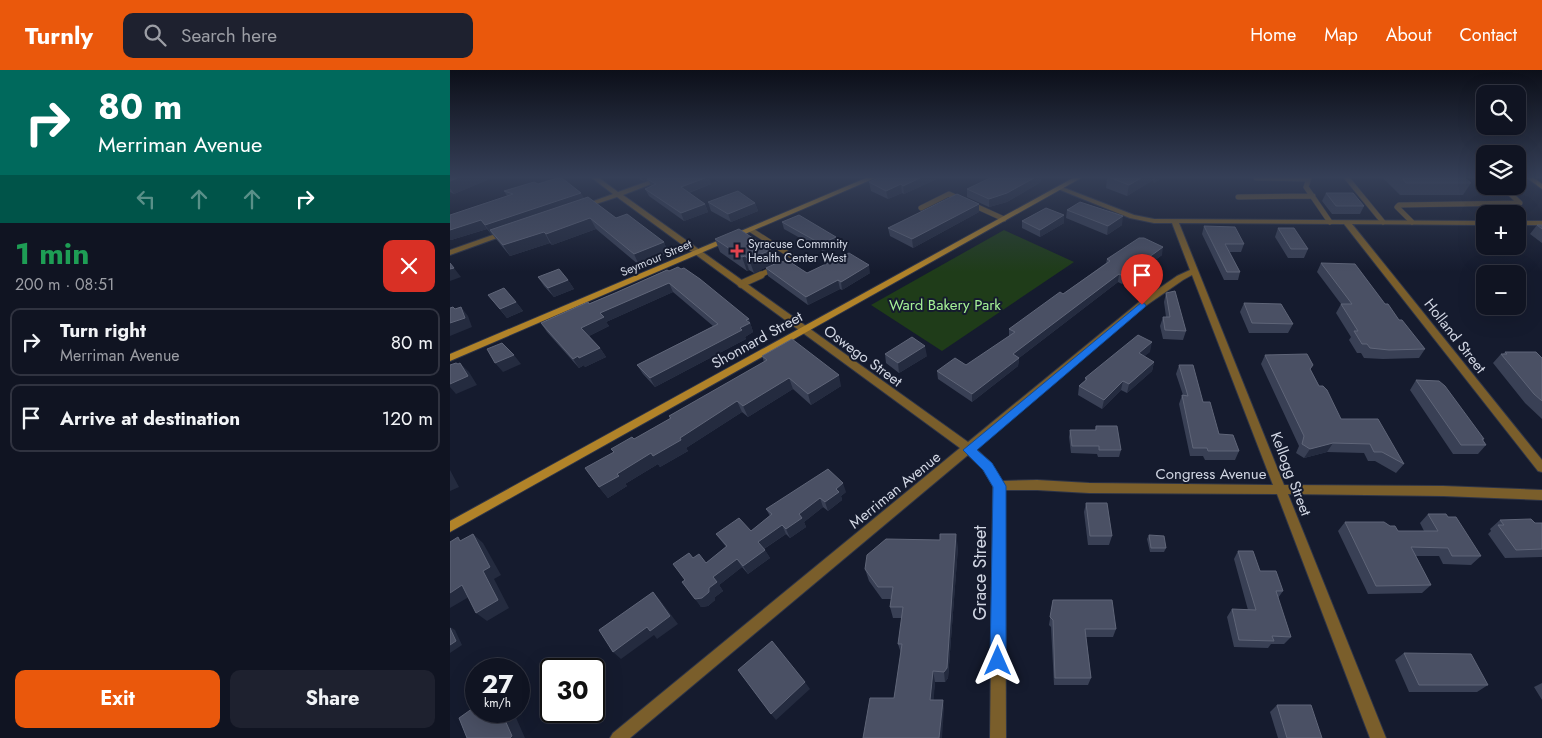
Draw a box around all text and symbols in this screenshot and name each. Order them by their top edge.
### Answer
search box [123,13,473,58]
text: Turnly [25,18,93,53]
icon: search [141,21,169,49]
text: Search here [181,22,277,49]
text: Home [1250,22,1296,48]
text: Map [1324,22,1358,48]
text: About [1386,22,1431,48]
text: Contact [1459,22,1517,48]
text: 80 m [98,82,182,132]
map controls [1476,85,1526,315]
button: search [1476,85,1526,135]
icon: right [15,90,80,155]
text: Merriman Avenue [98,128,262,160]
button: layers [1476,145,1526,195]
icon: left [132,185,160,213]
icon: ahead [185,185,213,213]
icon: ahead [238,185,266,213]
icon: right [291,185,319,213]
button: + [1476,205,1526,255]
text: 1 min [15,232,89,275]
street label: Seymour Street [617,235,695,281]
place label: Syracuse Commnity Health Center West [748,235,848,267]
button: close [383,240,435,292]
marker: Syracuse Commnity Health Center West [730,244,744,258]
pin [1121,254,1163,305]
icon: arrive [1128,261,1156,289]
button: − [1476,265,1526,315]
text: 200 m · 08:51 [15,273,114,296]
park label: Ward Bakery Park [889,294,1001,316]
street label: Holland Street [1419,294,1492,378]
street label: Shonnard Street [707,306,807,374]
text: Turn right [60,317,146,344]
street label: Oswego Street [819,320,907,392]
icon: right [17,328,45,356]
text: 80 m [391,329,433,356]
text: Merriman Avenue [60,344,180,367]
icon: arrive [17,404,45,432]
text: Arrive at destination [60,405,240,432]
text: 120 m [382,405,433,432]
street label: Kellogg Street [1265,429,1317,519]
street label: Merriman Avenue [845,446,946,534]
street label: Congress Avenue [1156,463,1267,485]
street label: Grace Street [967,525,993,621]
position arrow [971,634,1023,686]
speed limit sign: 30 [540,658,605,723]
text: 27 [482,666,513,702]
button: Exit [15,670,220,728]
button: Share [230,670,435,728]
text: km/h [484,694,511,712]

